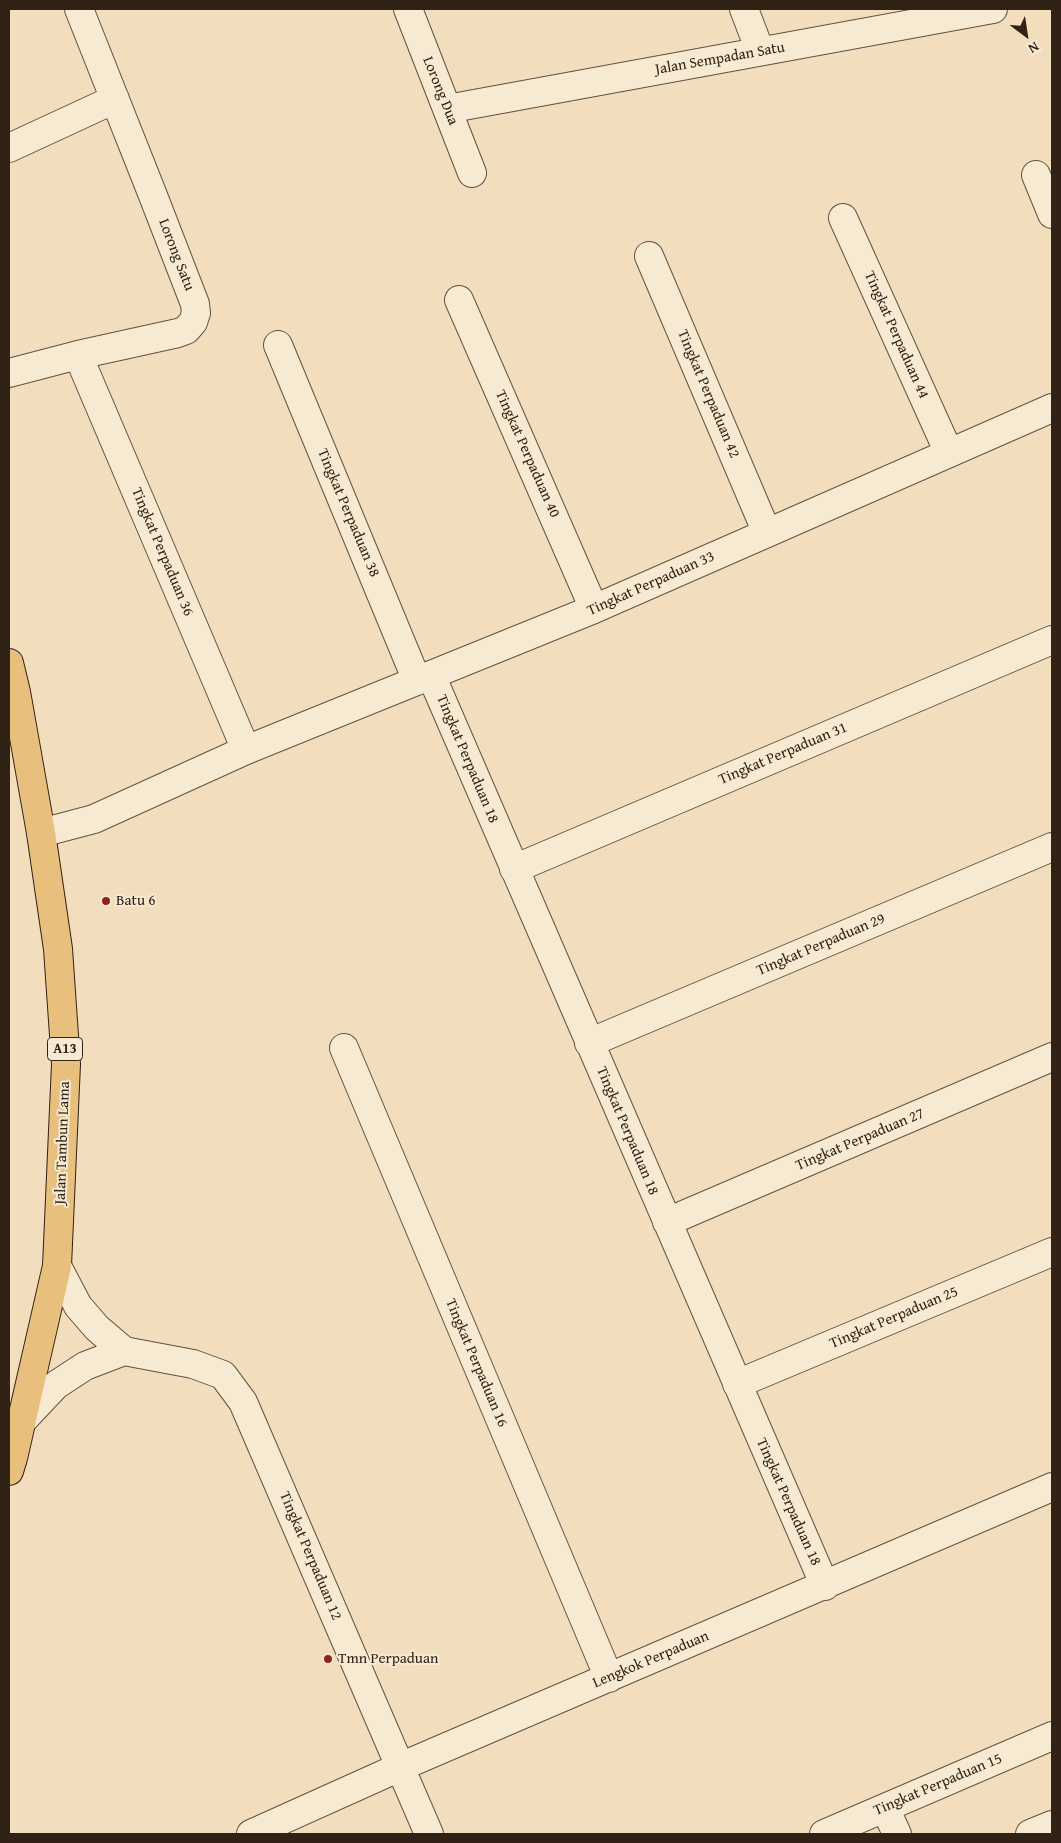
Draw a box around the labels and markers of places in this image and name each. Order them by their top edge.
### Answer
place label: Batu 6 [116,892,156,910]
marker: Batu 6 [100,895,112,907]
place label: Tmn Perpaduan [338,1650,438,1668]
marker: Tmn Perpaduan [322,1653,334,1665]

